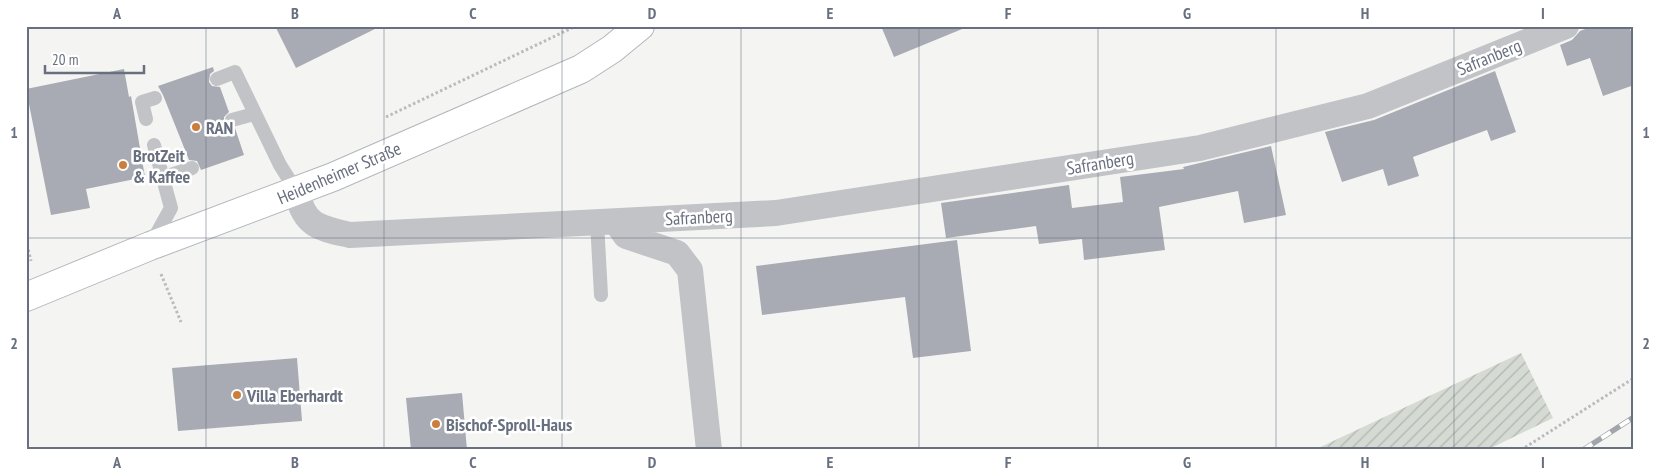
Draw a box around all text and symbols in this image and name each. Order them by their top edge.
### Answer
text: A [112,3,122,23]
text: B [291,3,299,23]
text: C [469,3,477,23]
text: D [648,3,657,23]
text: E [827,3,834,23]
text: F [1005,3,1012,23]
text: G [1183,3,1191,23]
text: H [1361,3,1369,23]
text: I [1541,3,1545,23]
street label: Safranberg [1453,34,1525,80]
scale bar [45,42,144,74]
text: 20 m [52,50,78,69]
place label: RAN [206,116,233,139]
marker: RAN [190,121,202,133]
text: 1 [10,122,18,142]
text: 1 [1642,122,1650,142]
street label: Heidenheimer Straße [274,137,404,209]
place label: BrotZeit & Kaffee [133,144,191,188]
street label: Safranberg [1065,146,1135,180]
marker: BrotZeit & Kaffee [117,159,129,171]
street label: Safranberg [665,204,733,230]
text: 2 [10,333,18,353]
text: 2 [1642,333,1650,353]
place label: Villa Eberhardt [246,384,343,407]
marker: Villa Eberhardt [231,389,243,401]
place label: Bischof-Sproll-Haus [446,413,572,436]
marker: Bischof-Sproll-Haus [430,418,442,430]
text: A [112,452,122,472]
text: B [291,452,299,472]
text: C [469,452,477,472]
text: D [648,452,657,472]
text: E [827,452,834,472]
text: F [1005,452,1012,472]
text: G [1183,452,1191,472]
text: H [1361,452,1369,472]
text: I [1541,452,1545,472]

